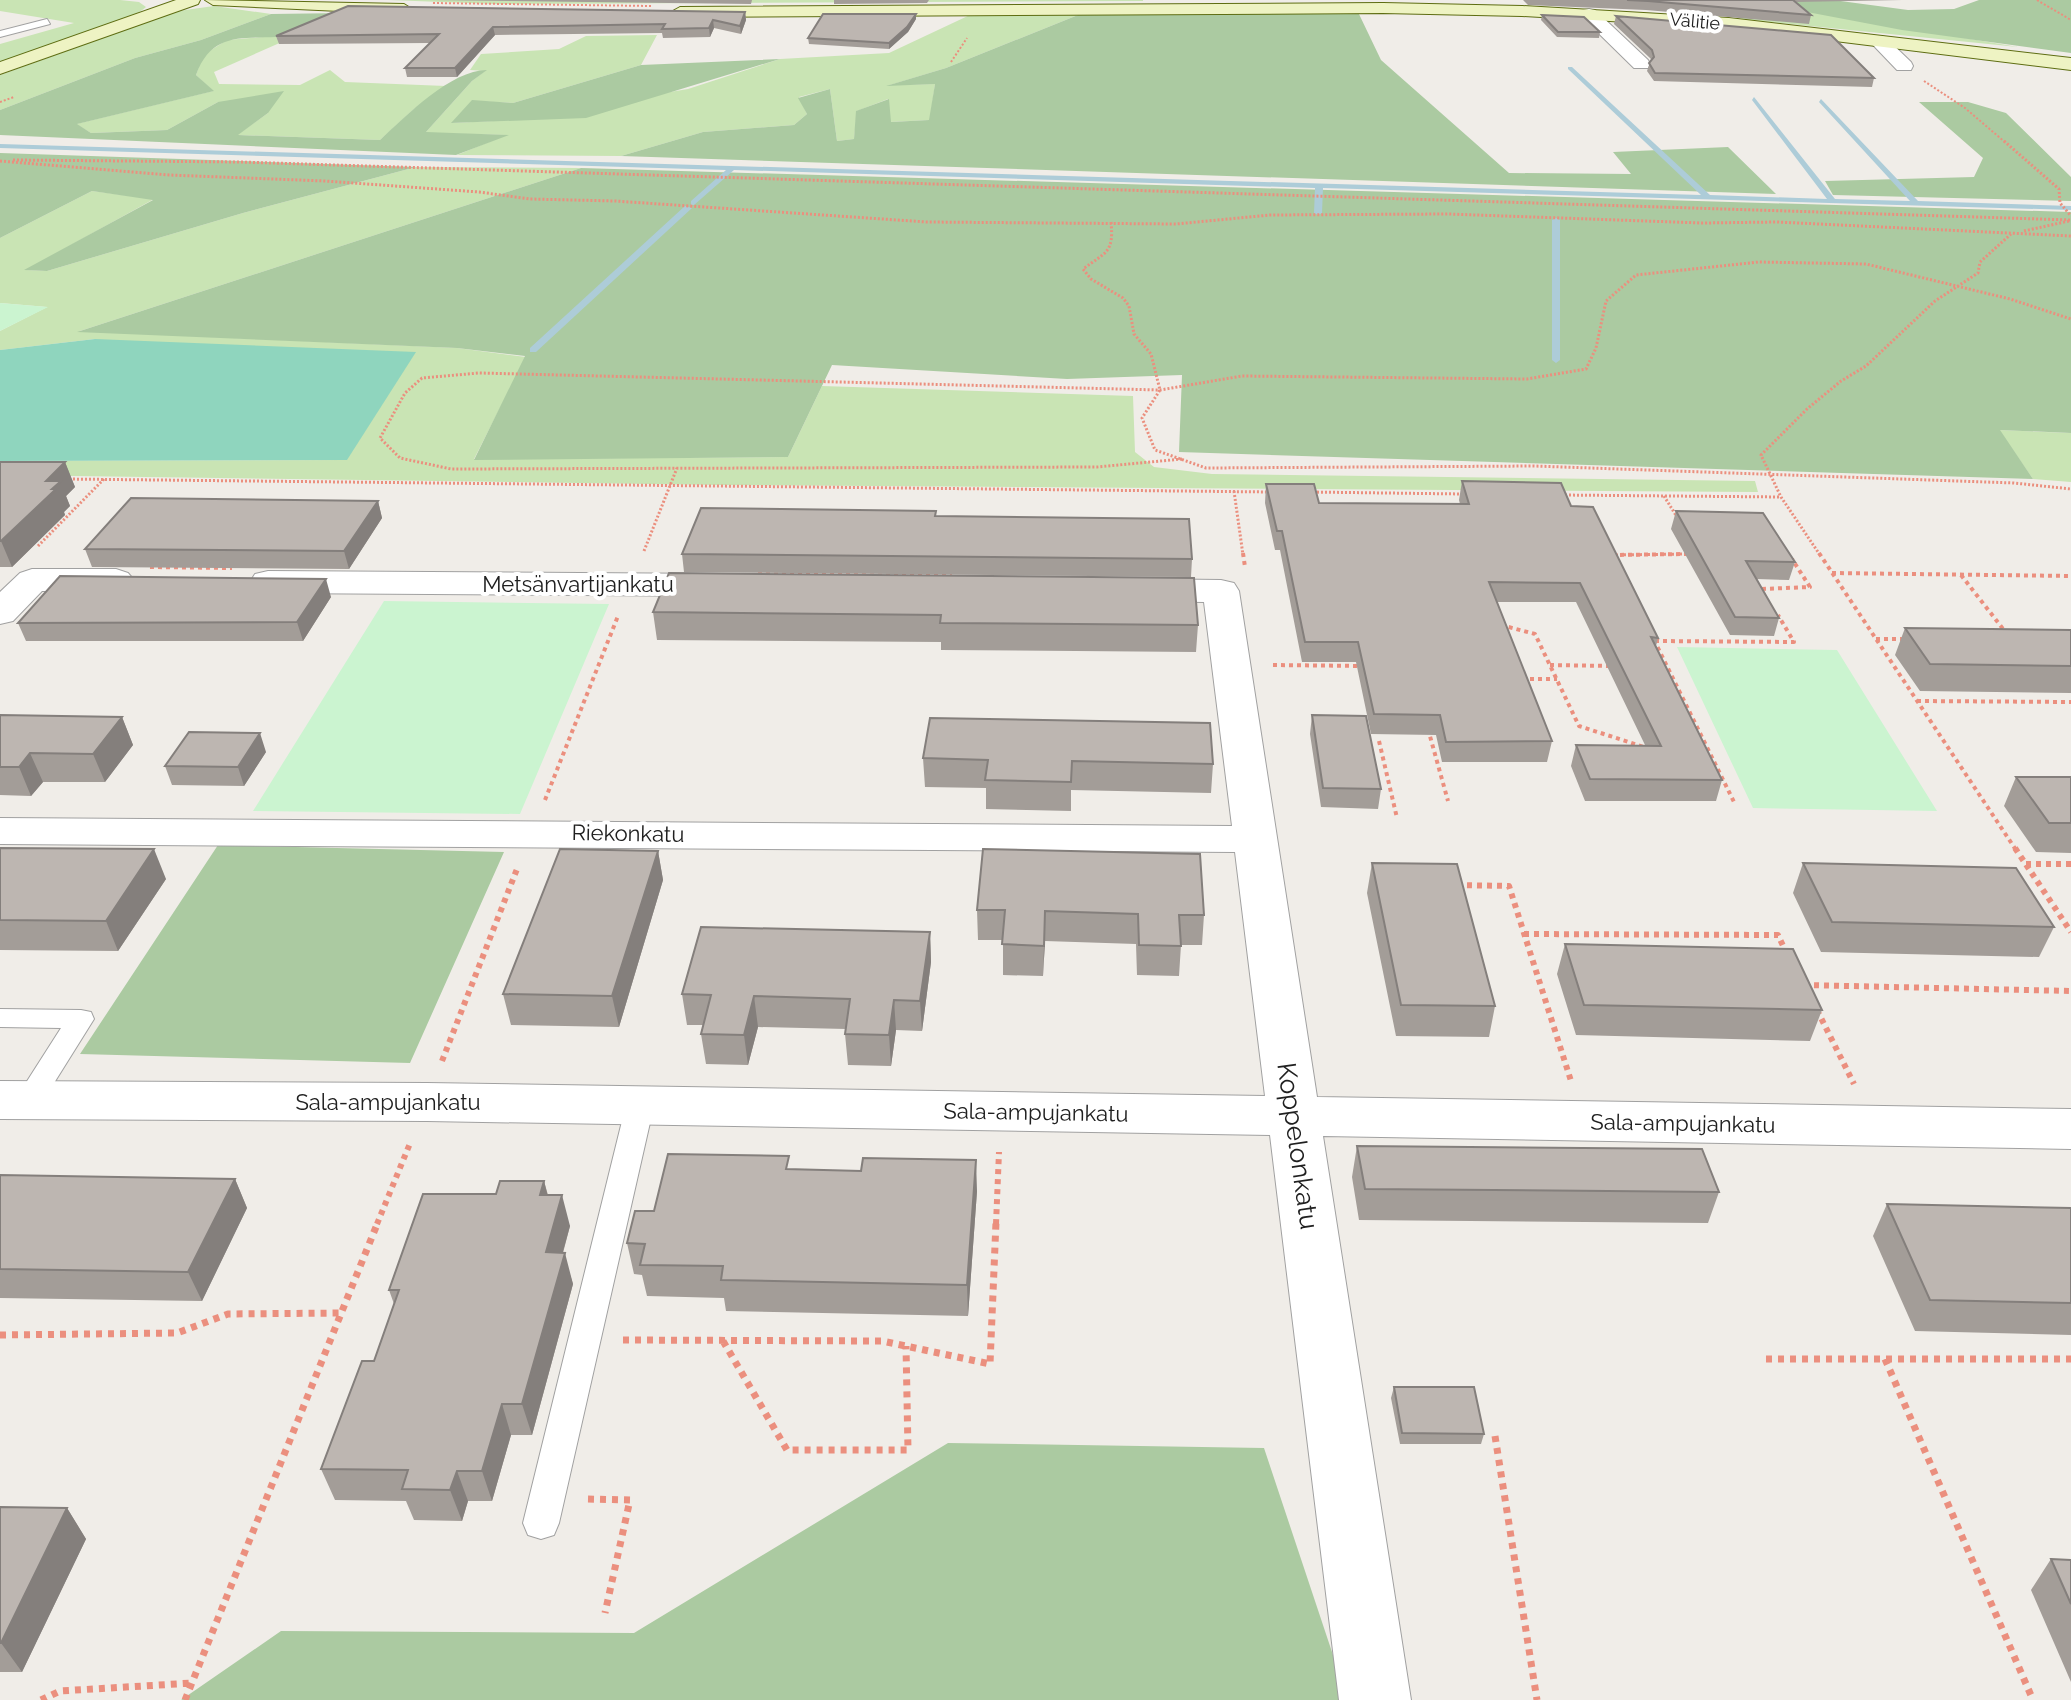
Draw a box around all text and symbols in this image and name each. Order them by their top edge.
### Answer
street label: Välitie [1669,8,1721,34]
street label: Metsänvartijankatu [482,571,674,597]
street label: Riekonkatu [571,819,685,847]
street label: Koppelonkatu [1271,1061,1325,1231]
street label: Sala-ampujankatu [295,1089,481,1115]
street label: Sala-ampujankatu [943,1097,1129,1127]
street label: Sala-ampujankatu [1590,1108,1776,1138]

